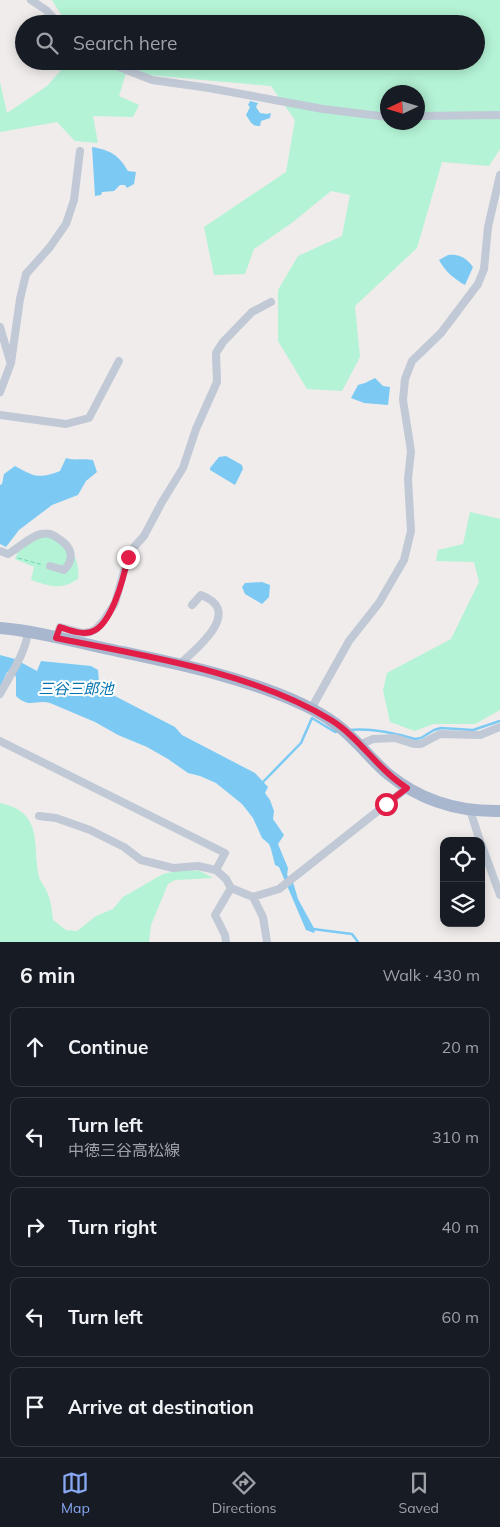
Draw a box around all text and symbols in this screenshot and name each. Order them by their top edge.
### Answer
search box [15,15,485,70]
icon: search [33,29,61,57]
text: Search here [73,31,177,55]
north arrow [380,85,425,130]
route end [117,546,140,569]
water label: 三谷三郎池 [38,679,115,698]
route start [375,793,398,816]
map controls [440,837,485,927]
button: locate [440,837,485,882]
button: layers [440,882,485,927]
text: 6 min [20,962,75,988]
text: Walk · 430 m [382,965,480,985]
icon: ahead [21,1033,49,1061]
text: Continue [68,1035,148,1059]
text: 20 m [442,1037,479,1057]
text: Turn left [68,1113,143,1137]
icon: left [21,1123,49,1151]
text: 310 m [432,1127,479,1147]
text: 中徳三谷高松線 [68,1140,180,1160]
icon: right [21,1213,49,1241]
text: Turn right [68,1215,157,1239]
text: 40 m [442,1217,479,1237]
icon: left [21,1303,49,1331]
text: Turn left [68,1305,143,1329]
text: 60 m [442,1307,479,1327]
icon: arrive [21,1393,49,1421]
text: Arrive at destination [68,1395,254,1419]
tab: Map [61,1469,90,1517]
tab: Directions [212,1469,277,1517]
tab: Saved [399,1469,439,1517]

